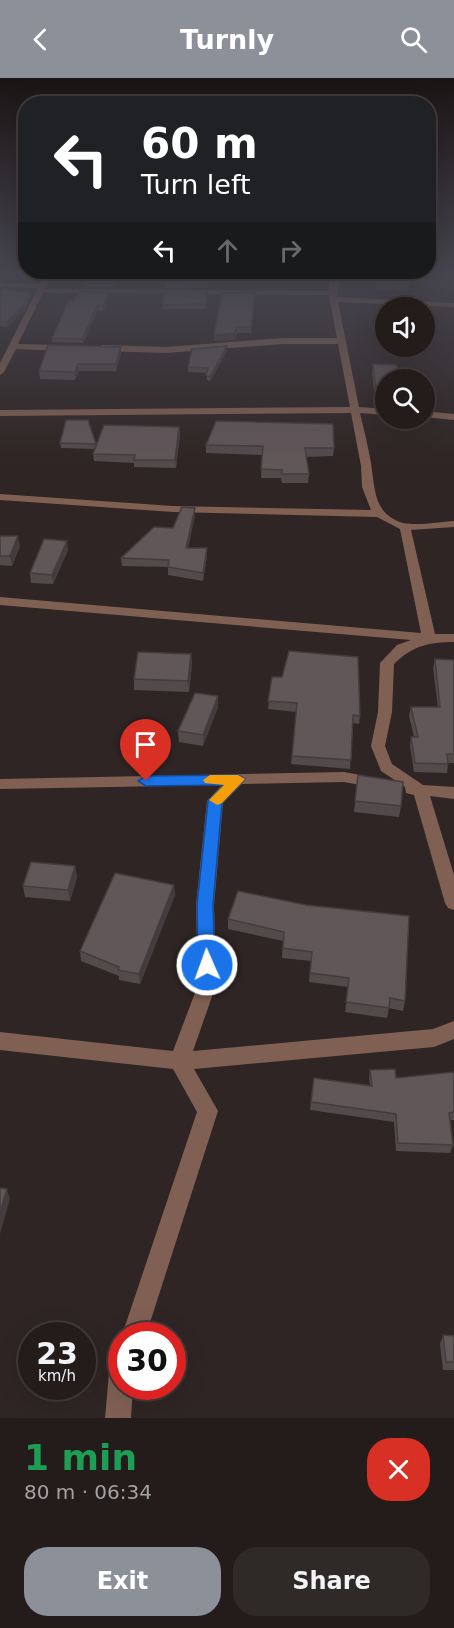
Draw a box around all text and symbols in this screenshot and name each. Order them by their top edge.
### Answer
icon: back [24,23,57,56]
icon: search [397,23,430,56]
text: Turnly [180,24,274,55]
text: 60 m [141,119,258,168]
icon: left [42,120,120,198]
text: Turn left [141,169,251,200]
icon: left [148,234,181,267]
icon: ahead [211,234,244,267]
icon: right [274,234,307,267]
map controls [375,297,435,429]
button: sound [375,297,435,357]
button: search [375,369,435,429]
pin [120,719,171,781]
icon: arrive [129,728,162,761]
position arrow [175,933,239,997]
speed limit sign: 30 [108,1322,186,1400]
text: 23 [36,1336,78,1371]
text: km/h [38,1367,76,1385]
text: 1 min [24,1437,137,1478]
button: close [367,1438,430,1501]
text: 80 m · 06:34 [24,1480,152,1504]
button: Exit [24,1547,221,1616]
button: Share [233,1547,430,1616]

